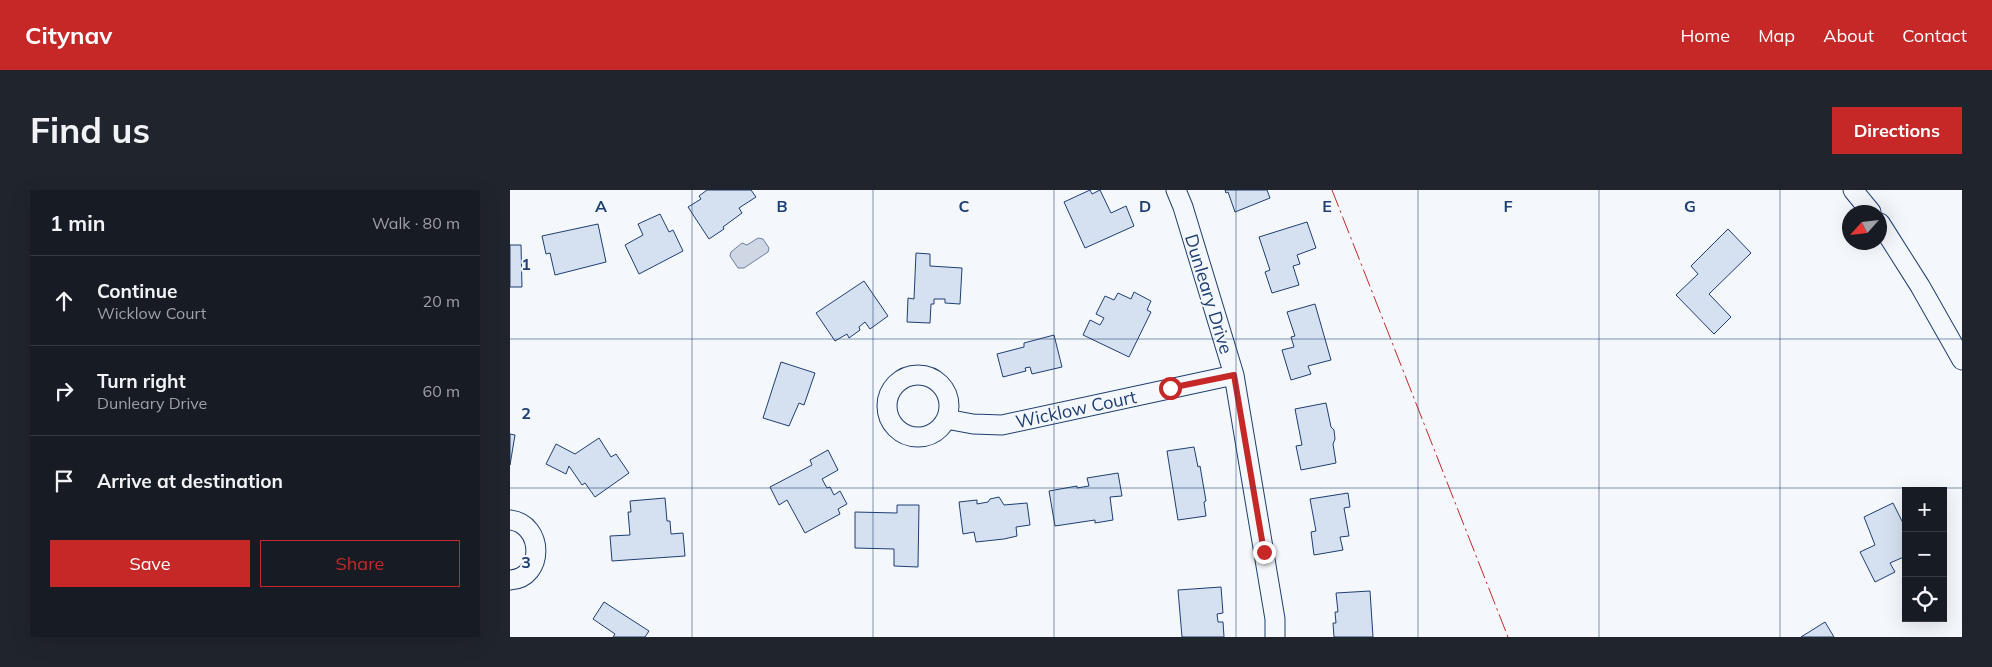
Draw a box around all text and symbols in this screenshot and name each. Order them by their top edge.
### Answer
text: Citynav [25,20,112,50]
text: Home [1680,24,1730,47]
text: Map [1758,24,1795,47]
text: About [1823,24,1874,47]
text: Contact [1902,24,1967,47]
button: Directions [1832,107,1962,154]
text: Find us [30,108,150,152]
text: A [595,196,607,216]
text: B [776,196,788,216]
text: C [959,196,970,216]
text: D [1139,196,1151,216]
text: E [1322,196,1332,216]
text: F [1503,196,1513,216]
text: G [1684,196,1696,216]
north arrow [1842,205,1887,250]
text: 1 min [50,210,105,236]
text: Walk · 80 m [372,213,460,233]
street label: Dunleary Drive [1180,231,1238,357]
text: 1 [521,254,531,274]
text: Continue [97,279,177,303]
icon: ahead [50,287,78,315]
text: 20 m [423,291,460,311]
text: Wicklow Court [97,303,206,323]
text: Turn right [97,369,186,393]
icon: right [50,377,78,405]
route start [1159,377,1182,400]
text: 60 m [423,381,460,401]
street label: Wicklow Court [1013,385,1139,433]
text: Dunleary Drive [97,393,207,413]
text: 2 [521,403,531,423]
icon: arrive [50,467,78,495]
text: Arrive at destination [97,469,283,493]
map controls [1902,487,1947,622]
button: + [1902,487,1947,532]
button: − [1902,532,1947,577]
button: Save [50,540,250,587]
button: Share [260,540,460,587]
route end [1253,541,1276,564]
text: 3 [521,552,531,572]
button: locate [1902,577,1947,622]

